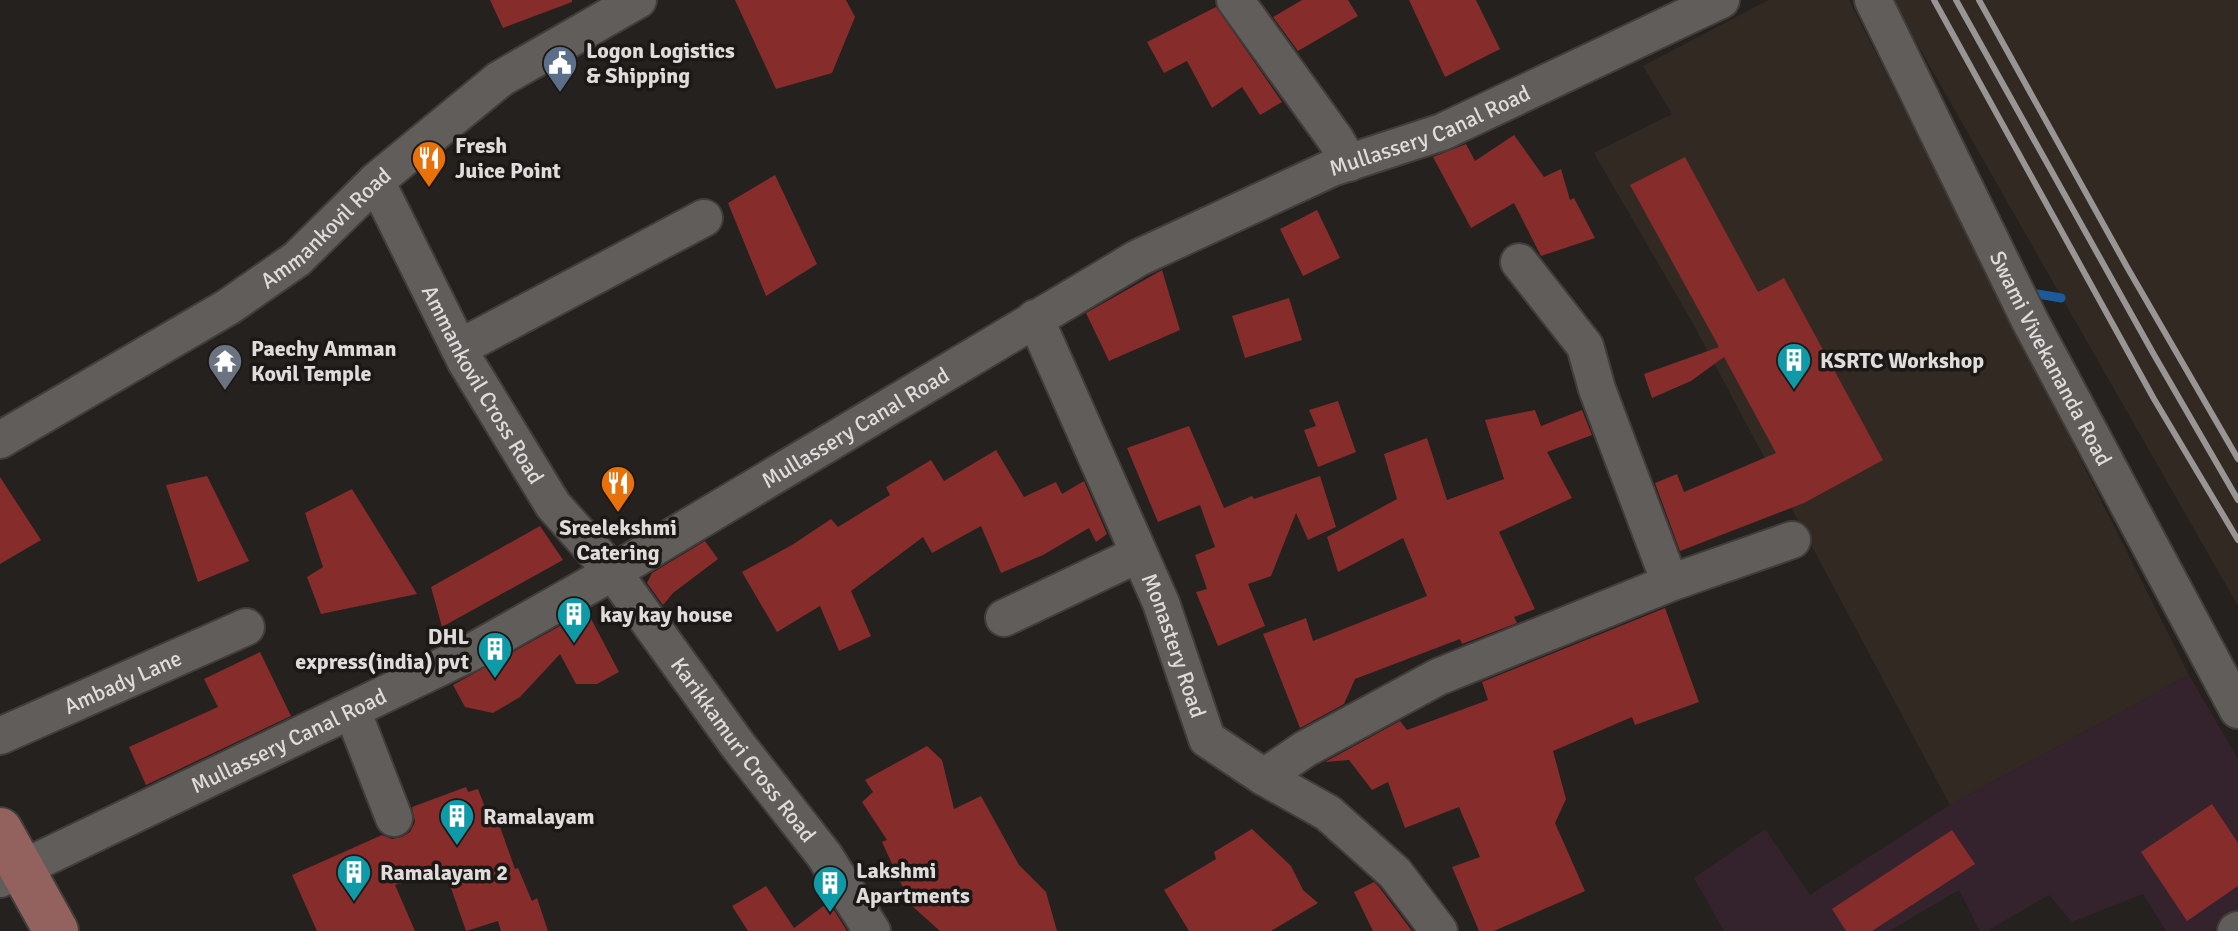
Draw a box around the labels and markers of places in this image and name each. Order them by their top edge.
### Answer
place label: Logon Logistics & Shipping [586,37,735,89]
public building icon: Logon Logistics & Shipping [541,44,579,94]
place label: Fresh Juice Point [455,132,561,184]
restaurant icon: Fresh Juice Point [410,139,448,189]
place label: Paechy Amman Kovil Temple [251,335,396,387]
building icon: KSRTC Workshop [1775,341,1813,391]
temple icon: Paechy Amman Kovil Temple [206,342,244,392]
place label: KSRTC Workshop [1820,347,1984,374]
restaurant icon: Sreelekshmi Catering [599,464,637,514]
place label: Sreelekshmi Catering [559,514,677,566]
building icon: kay kay house [555,595,593,645]
place label: kay kay house [600,601,733,628]
place label: DHL express(india) pvt [295,623,469,675]
building icon: DHL express(india) pvt [476,630,514,680]
building icon: Ramalayam [438,797,476,847]
place label: Ramalayam [483,803,595,830]
building icon: Ramalayam 2 [335,853,373,903]
place label: Lakshmi Apartments [856,857,970,909]
place label: Ramalayam 2 [380,859,508,886]
building icon: Lakshmi Apartments [811,864,849,914]

